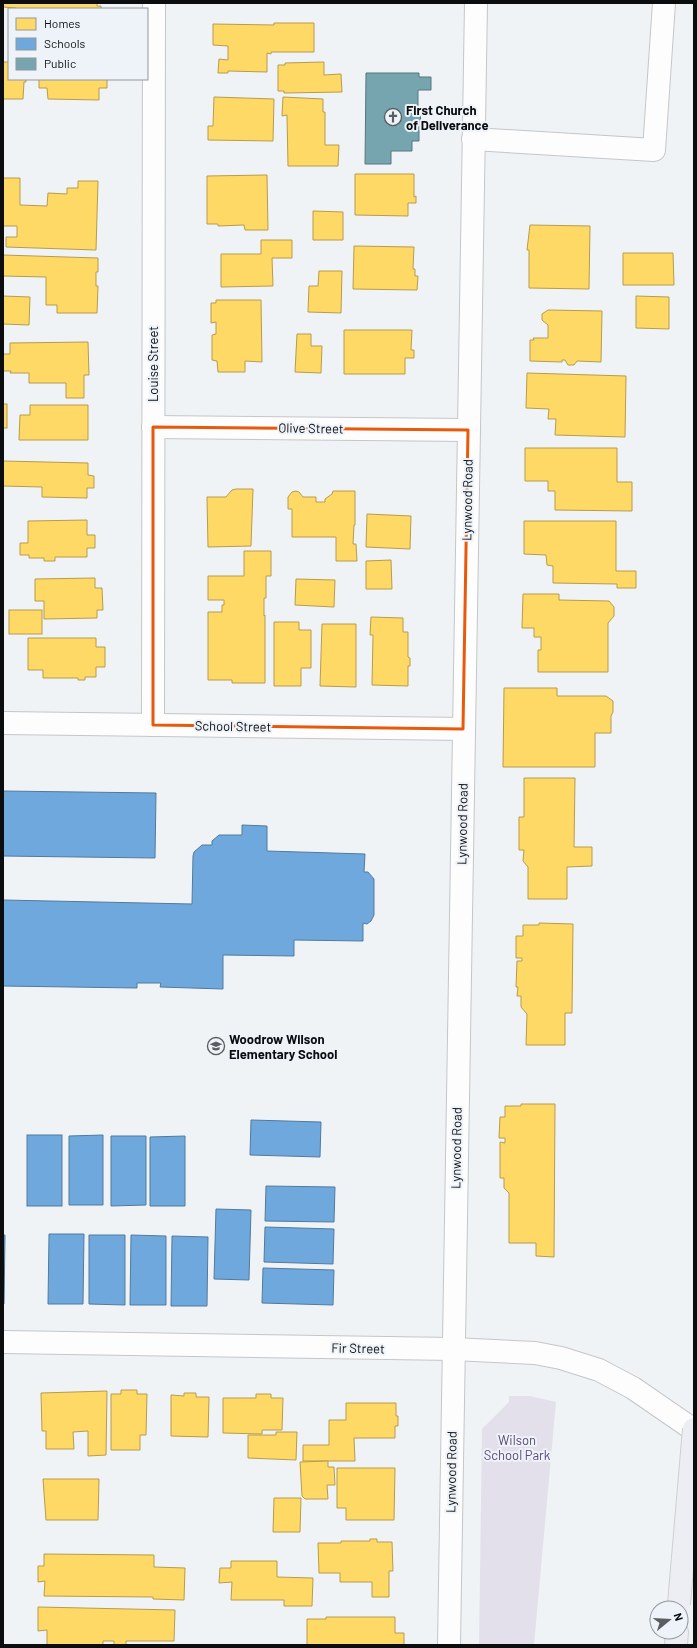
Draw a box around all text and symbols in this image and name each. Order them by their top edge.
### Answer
legend [8,8,148,80]
text: Homes [44,16,81,30]
text: Schools [44,36,85,50]
text: Public [44,56,76,70]
place label: First Church of Deliverance [406,102,489,133]
church icon: First Church of Deliverance [383,107,403,127]
street label: Louise Street [145,326,161,402]
street label: Olive Street [278,419,344,437]
street label: Lynwood Road [458,459,476,541]
street label: School Street [195,717,271,735]
street label: Lynwood Road [453,783,471,865]
place label: Woodrow Wilson Elementary School [229,1031,337,1062]
school or university icon: Woodrow Wilson Elementary School [206,1036,226,1056]
street label: Lynwood Road [447,1107,465,1189]
street label: Fir Street [331,1340,385,1356]
street label: Lynwood Road [442,1431,460,1513]
park label: Wilson School Park [484,1432,551,1463]
north arrow [649,1600,689,1640]
text: N [672,1611,686,1622]

